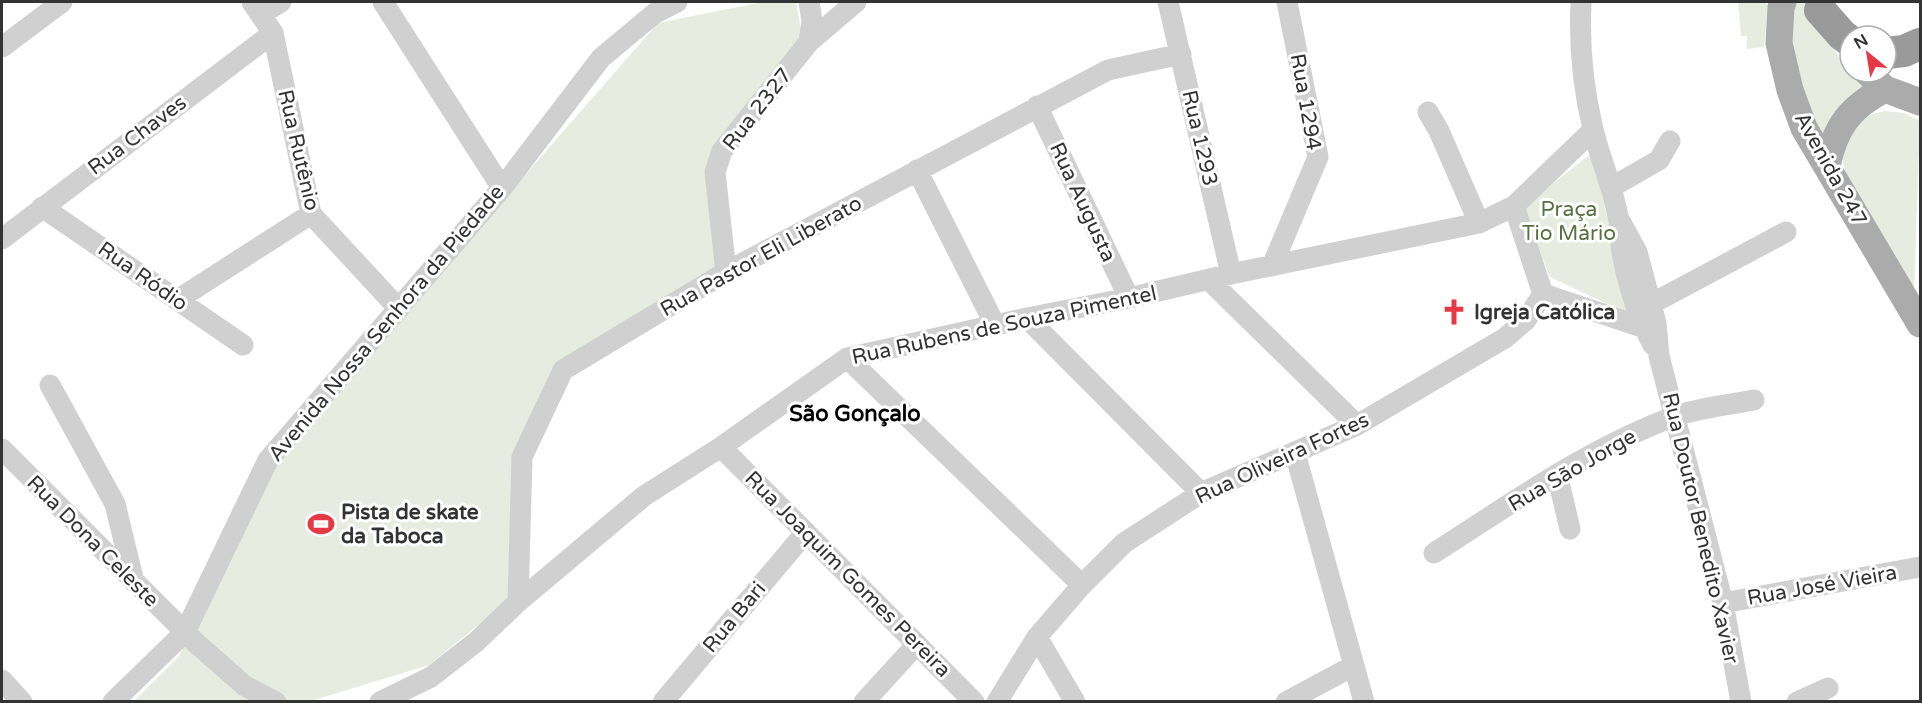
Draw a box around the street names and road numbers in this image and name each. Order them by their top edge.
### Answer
street label: Rua 1294 [1285,52,1326,152]
street label: Rua 2327 [717,63,797,156]
street label: Rua Rutênio [272,87,325,213]
street label: Rua 1293 [1176,88,1223,189]
street label: Rua Chaves [83,90,192,181]
street label: Avenida 247 [1789,108,1872,230]
street label: Rua Augusta [1044,138,1121,266]
street label: Avenida Nossa Senhora da Piedade [263,180,510,467]
street label: Rua Pastor Eli Liberato [656,191,866,322]
street label: Rua Ródio [93,236,192,316]
street label: Rua Rubens de Souza Pimentel [849,281,1159,370]
street label: Rua Doutor Benedito Xavier [1657,390,1744,666]
street label: Rua Oliveira Fortes [1192,407,1373,510]
street label: Rua São Jorge [1504,424,1641,517]
street label: Rua Joaquim Gomes Pereira [739,466,956,683]
street label: Rua Dona Celeste [22,470,164,613]
street label: Rua José Vieira [1745,560,1899,611]
street label: Rua Bari [698,577,771,658]

